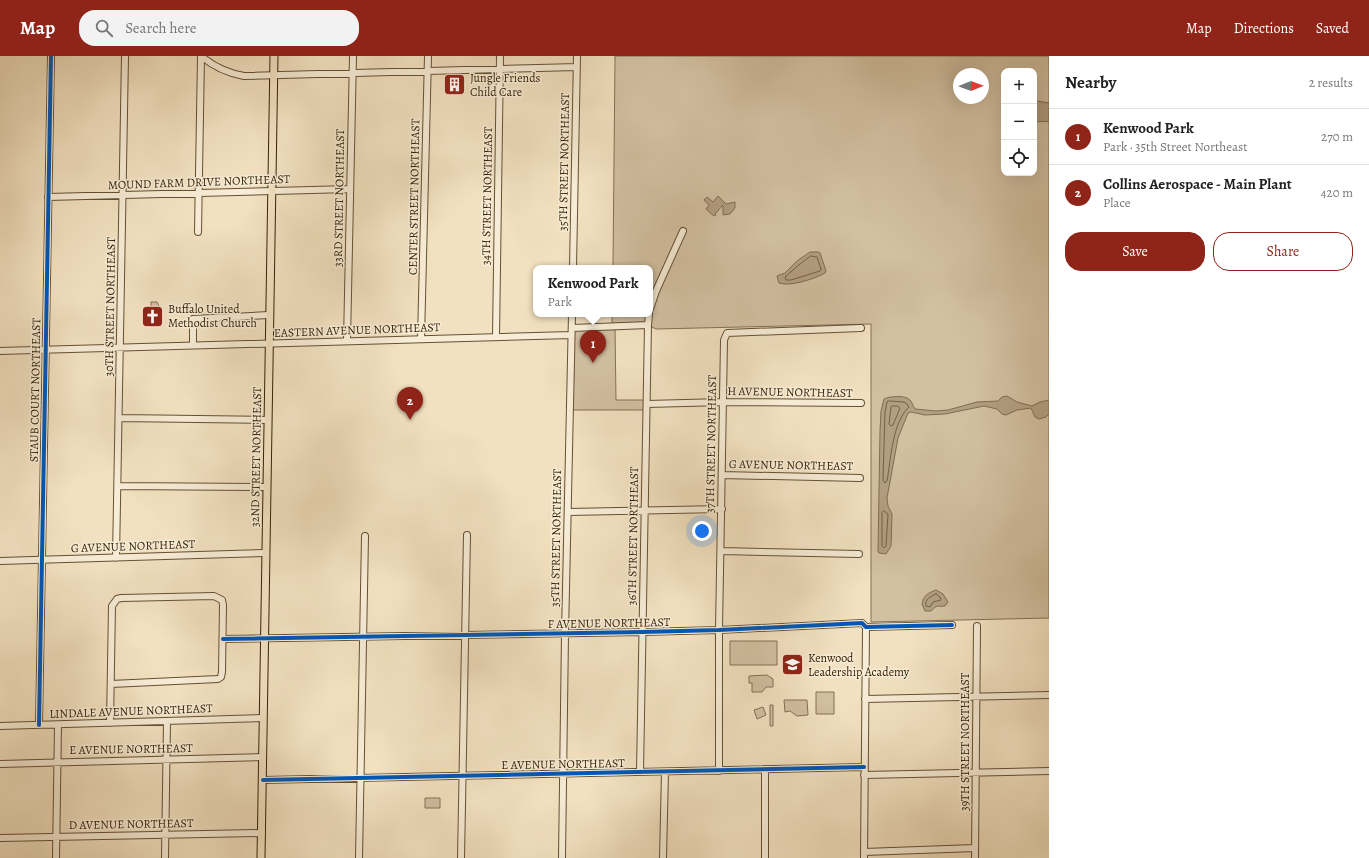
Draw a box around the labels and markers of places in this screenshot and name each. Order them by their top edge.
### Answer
place label: Jungle Friends Child Care [470,70,541,100]
building icon: Jungle Friends Child Care [441,72,467,98]
place label: Buffalo United Methodist Church [168,301,258,331]
church icon: Buffalo United Methodist Church [140,303,166,329]
pin: 1 [580,330,606,363]
pin: 2 [397,387,423,420]
place label: Kenwood Leadership Academy [808,650,910,680]
school or university icon: Kenwood Leadership Academy [780,652,806,678]

